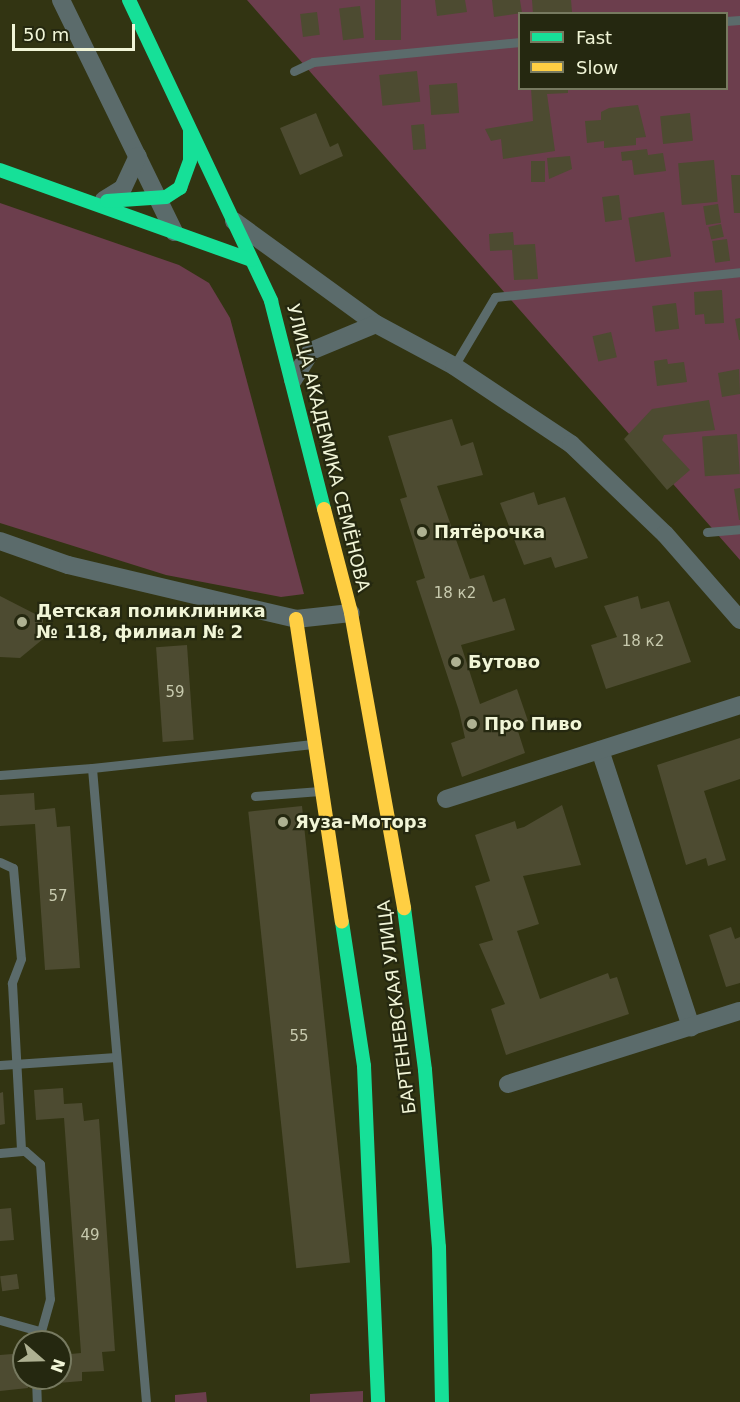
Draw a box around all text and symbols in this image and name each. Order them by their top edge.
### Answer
scale bar [15,12,138,50]
legend [518,12,728,90]
text: 50 m [23,24,69,45]
text: Fast [576,27,612,48]
text: Slow [576,57,618,78]
street label: УЛИЦА АКАДЕМИКА СЕМЁНОВА [282,302,374,594]
place label: Пятёрочка [434,521,545,543]
marker: Пятёрочка [415,525,429,539]
house number: 18 к2 [434,585,476,603]
place label: Детская поликлиника № 118, филиал № 2 [36,601,266,644]
marker: Детская поликлиника № 118, филиал № 2 [13,613,31,631]
house number: 18 к2 [622,633,664,651]
place label: Бутово [468,651,540,673]
marker: Бутово [449,655,463,669]
house number: 59 [165,684,185,702]
place label: Про Пиво [484,713,582,735]
marker: Про Пиво [465,717,479,731]
place label: Яуза-Моторз [295,811,427,833]
marker: Яуза-Моторз [276,815,290,829]
house number: 57 [48,888,68,906]
street label: БАРТЕНЕВСКАЯ УЛИЦА [373,899,421,1115]
house number: 55 [289,1028,309,1046]
house number: 49 [80,1227,100,1245]
north arrow [12,1330,72,1390]
text: N [46,1356,69,1375]

